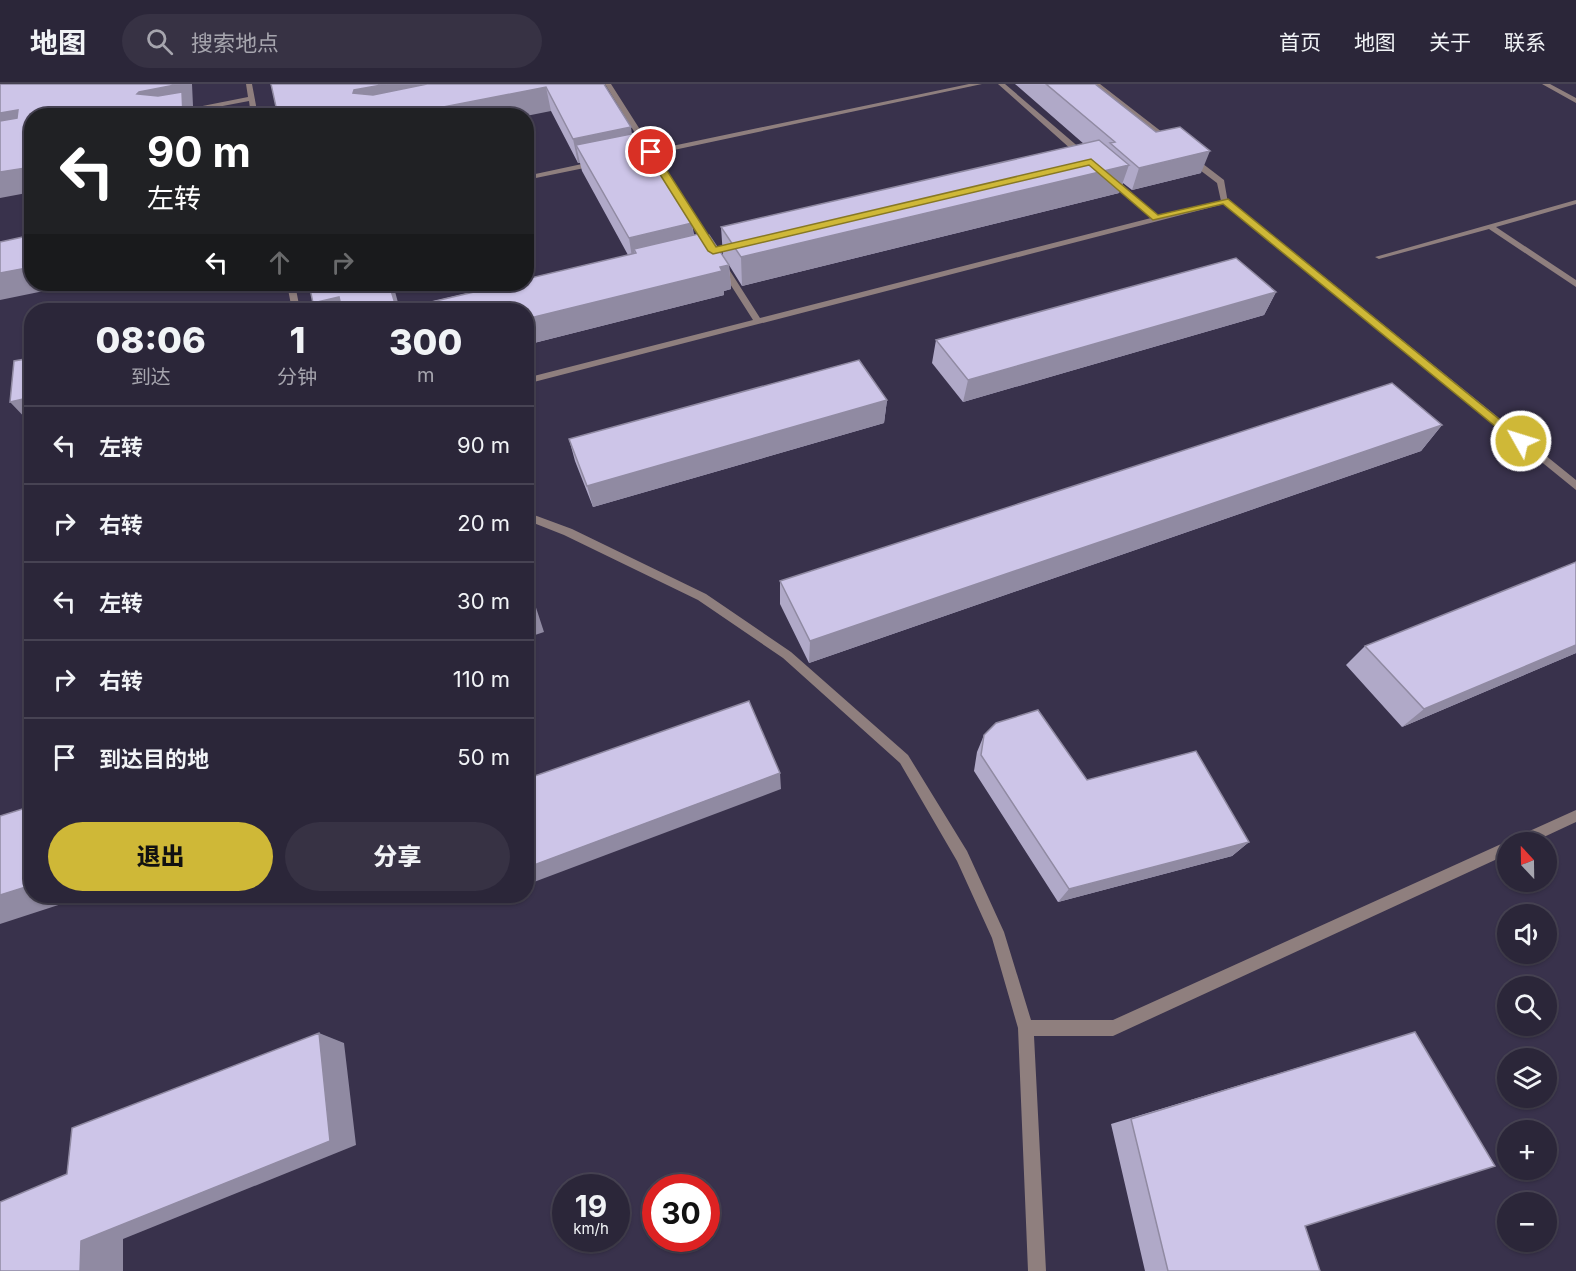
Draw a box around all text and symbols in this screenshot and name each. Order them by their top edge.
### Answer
search box [122,14,542,68]
icon: search [143,25,176,58]
text: 地图 [30,26,86,60]
text: 搜索地点 [191,30,279,56]
text: 首页 [1279,30,1321,55]
text: 地图 [1354,30,1396,55]
text: 关于 [1429,30,1471,55]
text: 联系 [1504,30,1546,55]
text: 90 m [147,126,251,177]
pin [625,126,676,177]
icon: left [48,132,126,210]
icon: arrive [634,135,667,168]
text: 左转 [147,182,201,215]
icon: left [200,246,233,279]
icon: ahead [263,246,296,279]
icon: right [326,246,359,279]
text: 08:06 [96,318,206,362]
text: 1 [289,318,305,362]
text: 300 [389,320,462,364]
text: m [417,363,434,387]
text: 到达 [131,365,171,389]
text: 分钟 [277,365,317,389]
position arrow [1489,409,1553,473]
icon: left [48,429,81,462]
text: 90 m [457,432,510,458]
text: 左转 [99,434,143,460]
icon: right [48,507,81,540]
text: 20 m [457,510,510,536]
text: 右转 [99,512,143,538]
icon: left [48,585,81,618]
text: 30 m [457,588,510,614]
text: 左转 [99,590,143,616]
icon: right [48,663,81,696]
text: 110 m [453,666,510,692]
text: 右转 [99,668,143,694]
icon: arrive [48,741,81,774]
text: 50 m [457,744,510,770]
text: 到达目的地 [99,746,209,772]
button: 退出 [48,822,273,891]
button: 分享 [285,822,510,891]
north arrow [1497,832,1557,892]
map controls [1497,832,1557,1252]
button: sound [1497,904,1557,964]
button: search [1497,976,1557,1036]
button: layers [1497,1048,1557,1108]
button: + [1497,1120,1557,1180]
speed limit sign: 30 [642,1174,720,1252]
text: 19 [575,1188,607,1224]
button: − [1497,1192,1557,1252]
text: km/h [573,1219,609,1238]

